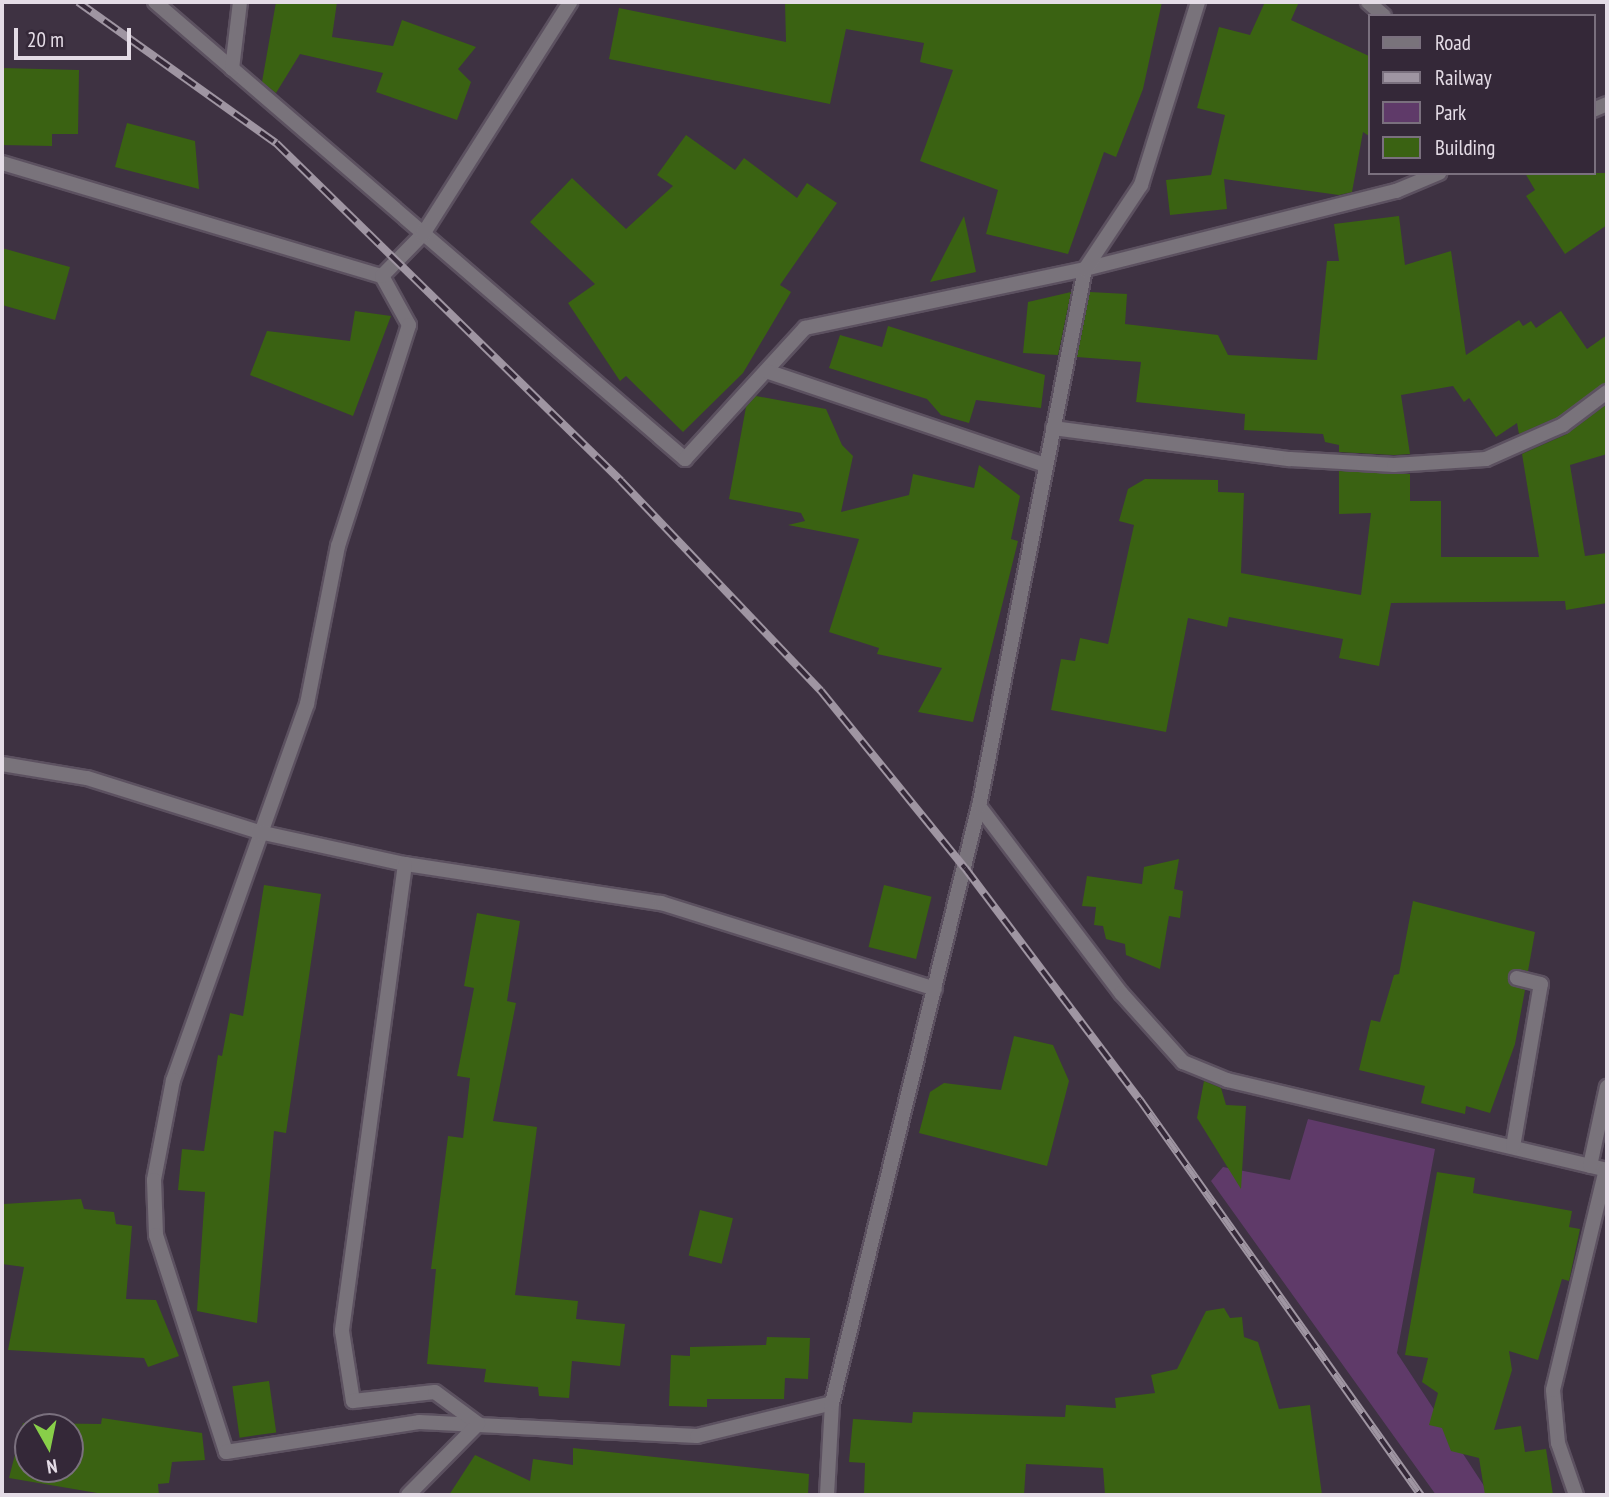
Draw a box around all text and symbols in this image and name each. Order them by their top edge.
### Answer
scale bar [18,14,135,58]
legend [1368,14,1595,175]
text: 20 m [27,26,64,53]
text: Road [1435,29,1471,56]
text: Railway [1435,64,1492,91]
text: Park [1435,99,1466,126]
text: Building [1435,134,1495,161]
north arrow [14,1413,84,1483]
text: N [45,1454,59,1479]

